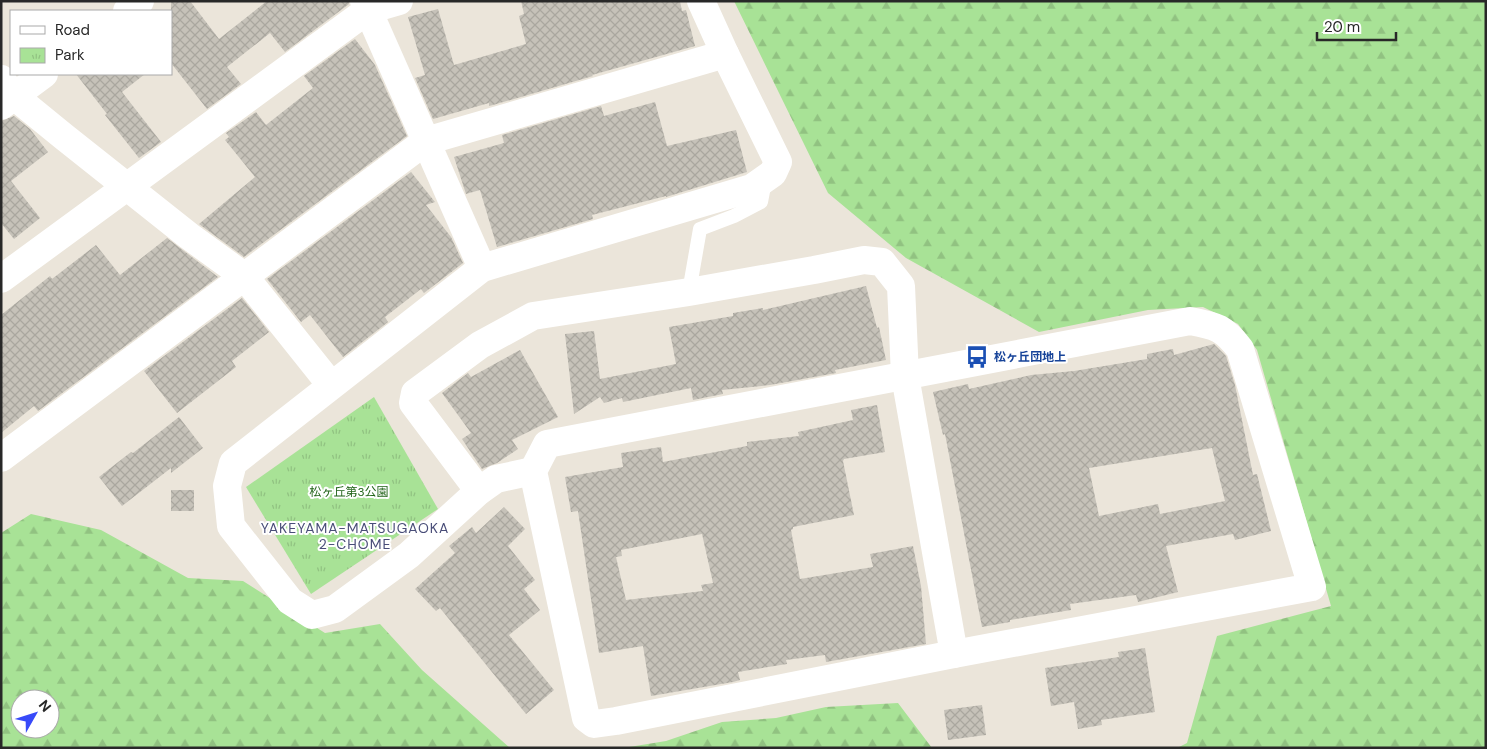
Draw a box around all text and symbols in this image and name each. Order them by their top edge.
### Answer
legend [10,10,172,75]
scale bar [1317,10,1396,42]
text: 20 m [1324,17,1360,37]
text: Road [55,20,90,40]
text: Park [55,45,85,65]
bus stop icon: 松ヶ丘団地上 [964,344,990,370]
place label: 松ヶ丘団地上 [994,349,1066,365]
park label: 松ヶ丘第3公園 [309,484,389,500]
district label: YAKEYAMA-MATSUGAOKA 2-CHOME [261,519,449,553]
north arrow [10,689,60,739]
text: N [35,696,55,715]

